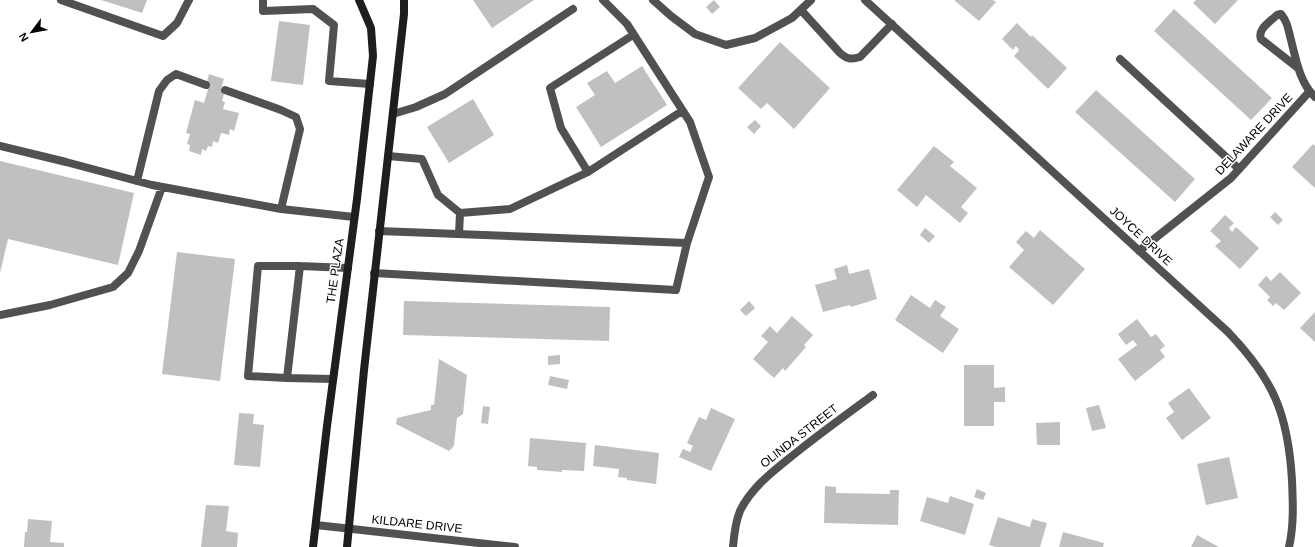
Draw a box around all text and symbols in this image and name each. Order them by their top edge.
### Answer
north arrow [12,12,52,52]
text: N [16,31,31,44]
street label: DELAWARE DRIVE [1213,90,1295,178]
street label: JOYCE DRIVE [1107,204,1175,268]
street label: THE PLAZA [324,238,346,304]
street label: OLINDA STREET [757,401,841,471]
street label: KILDARE DRIVE [371,512,463,536]

